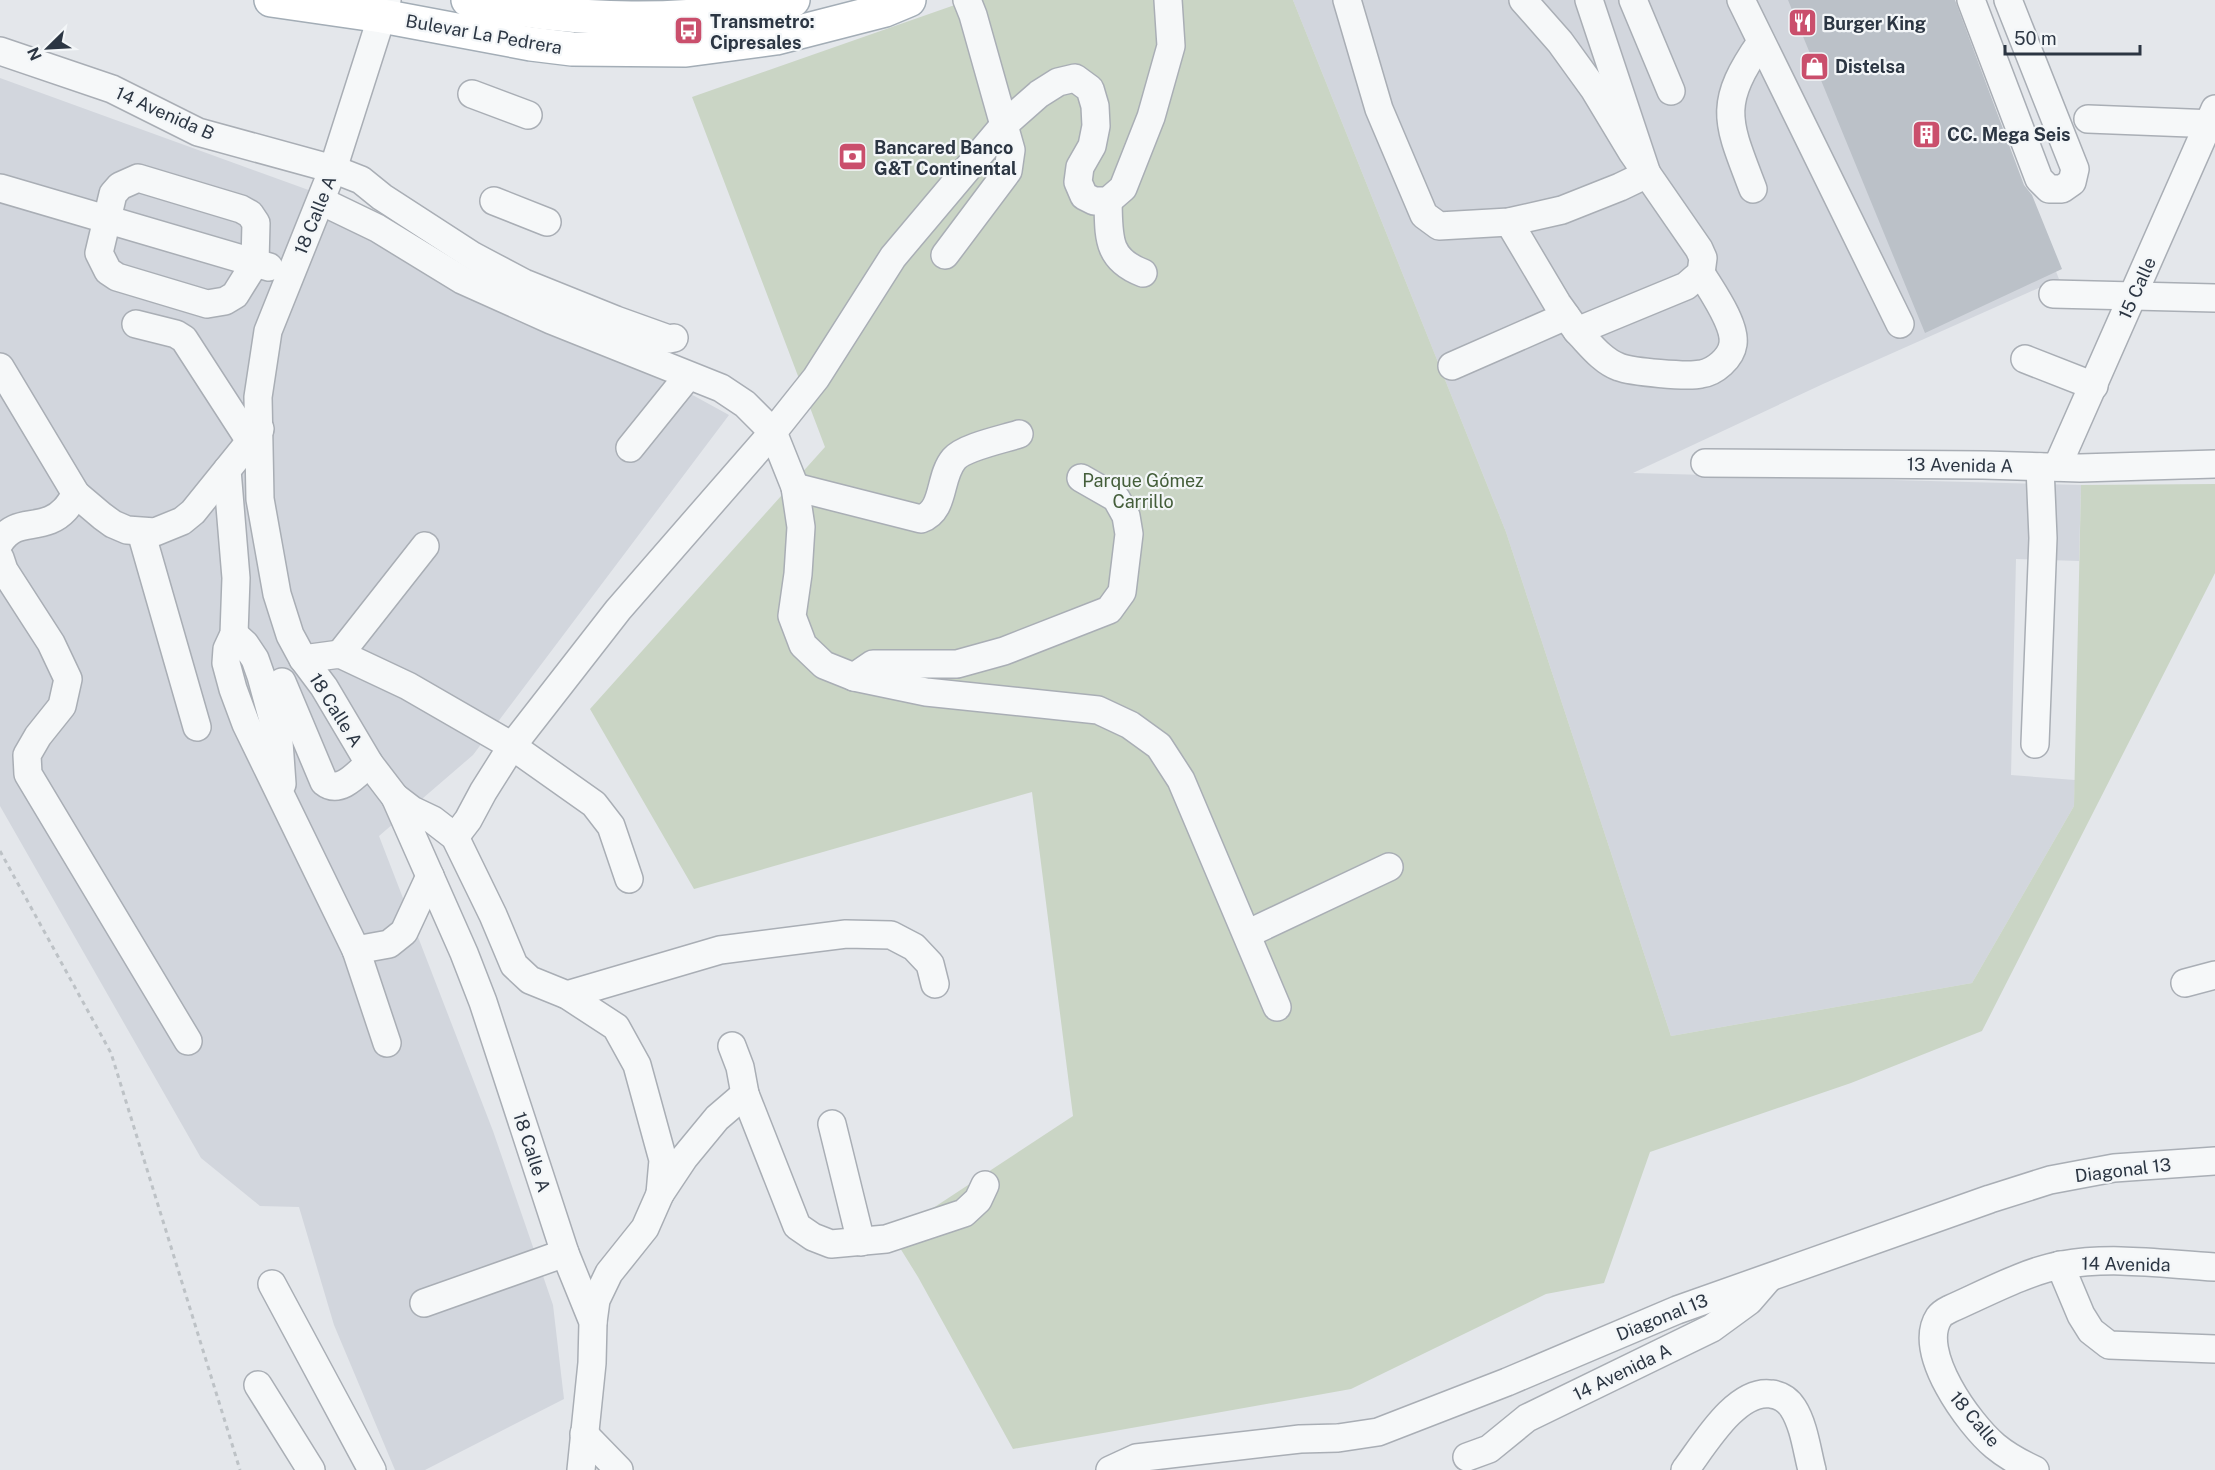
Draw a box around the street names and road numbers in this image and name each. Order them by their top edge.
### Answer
street label: Bulevar La Pedrera [404,10,564,58]
street label: 14 Avenida B [112,82,218,144]
street label: 18 Calle A [290,172,340,257]
street label: 15 Calle [2114,254,2160,322]
street label: 13 Avenida A [1907,454,2014,476]
street label: 18 Calle A [305,669,367,751]
street label: 18 Calle A [509,1109,555,1195]
street label: Diagonal 13 [2074,1154,2172,1186]
street label: 14 Avenida [2081,1253,2171,1275]
street label: Diagonal 13 [1613,1289,1711,1345]
street label: 14 Avenida A [1570,1339,1675,1405]
street label: 18 Calle [1946,1387,2004,1451]

